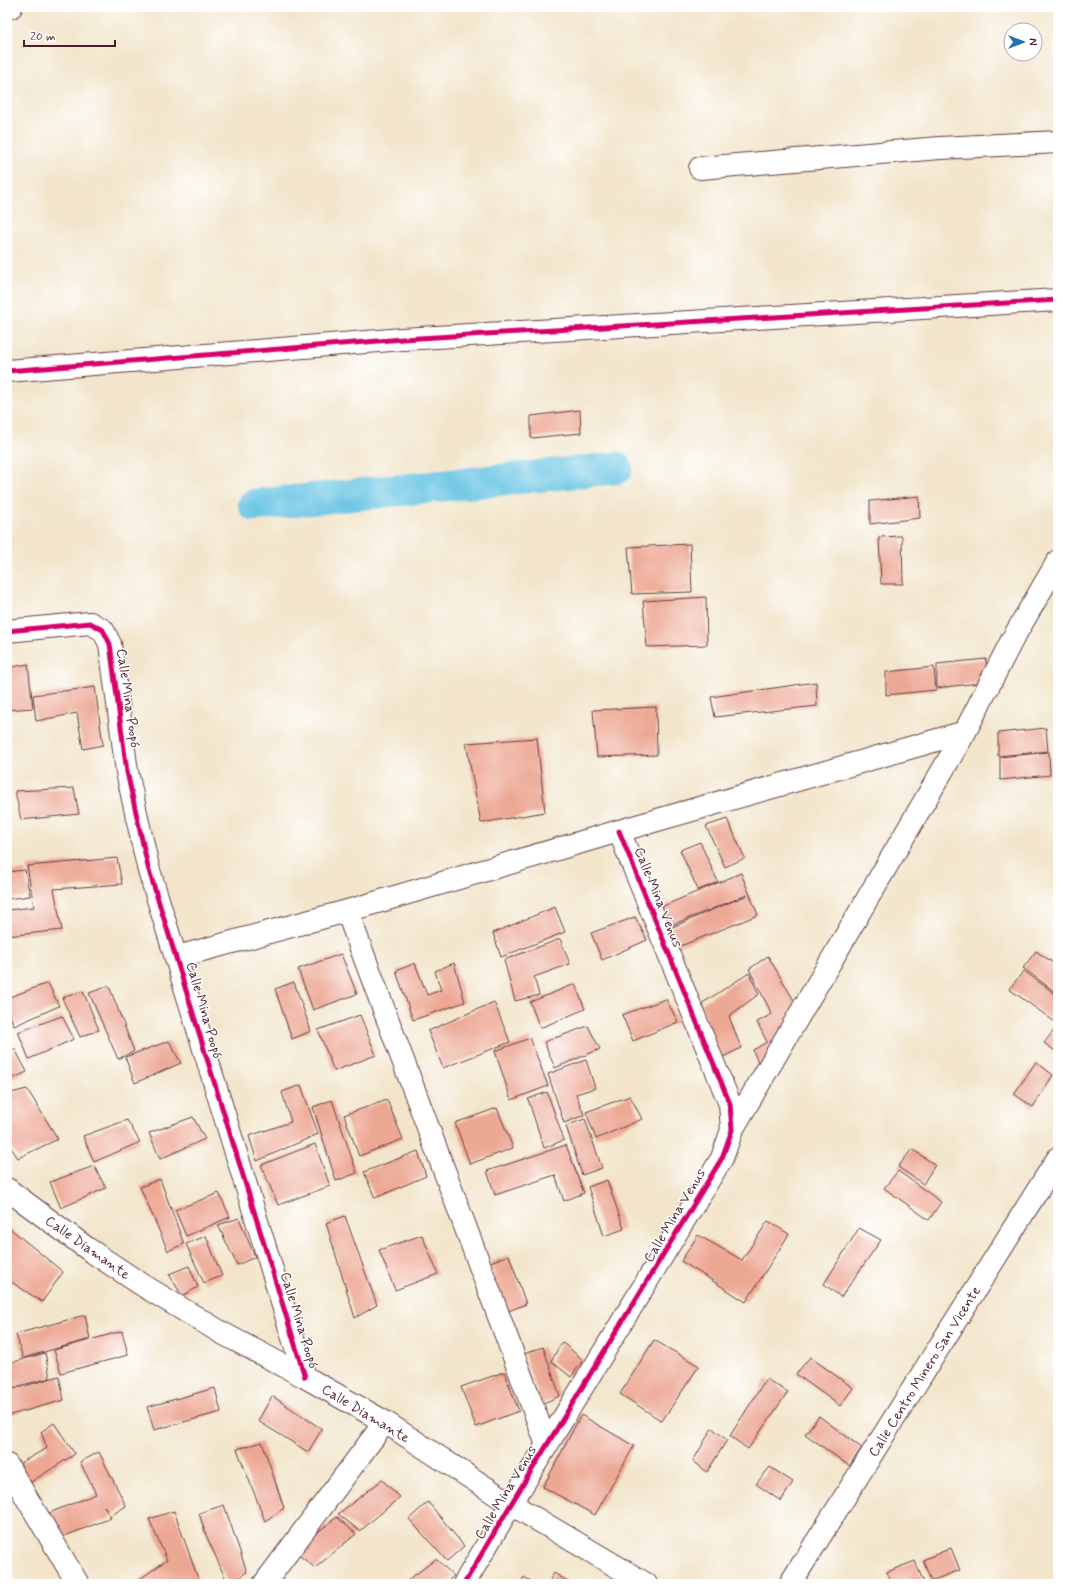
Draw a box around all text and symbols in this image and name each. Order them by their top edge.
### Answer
scale bar [24,22,115,48]
north arrow [1003,22,1043,62]
text: 20 m [30,29,56,45]
text: N [1025,38,1039,46]
street label: Calle Mina Poopó [112,647,144,749]
street label: Calle Mina Venus [630,845,686,950]
street label: Calle Mina Poopó [182,960,226,1061]
street label: Calle Mina Venus [640,1165,710,1266]
street label: Calle Diamante [41,1212,134,1284]
street label: Calle Mina Poopó [276,1270,322,1371]
street label: Calle Centro Minero San Vicente [865,1283,985,1460]
street label: Calle Diamante [318,1380,413,1447]
street label: Calle Mina Venus [471,1442,541,1543]

